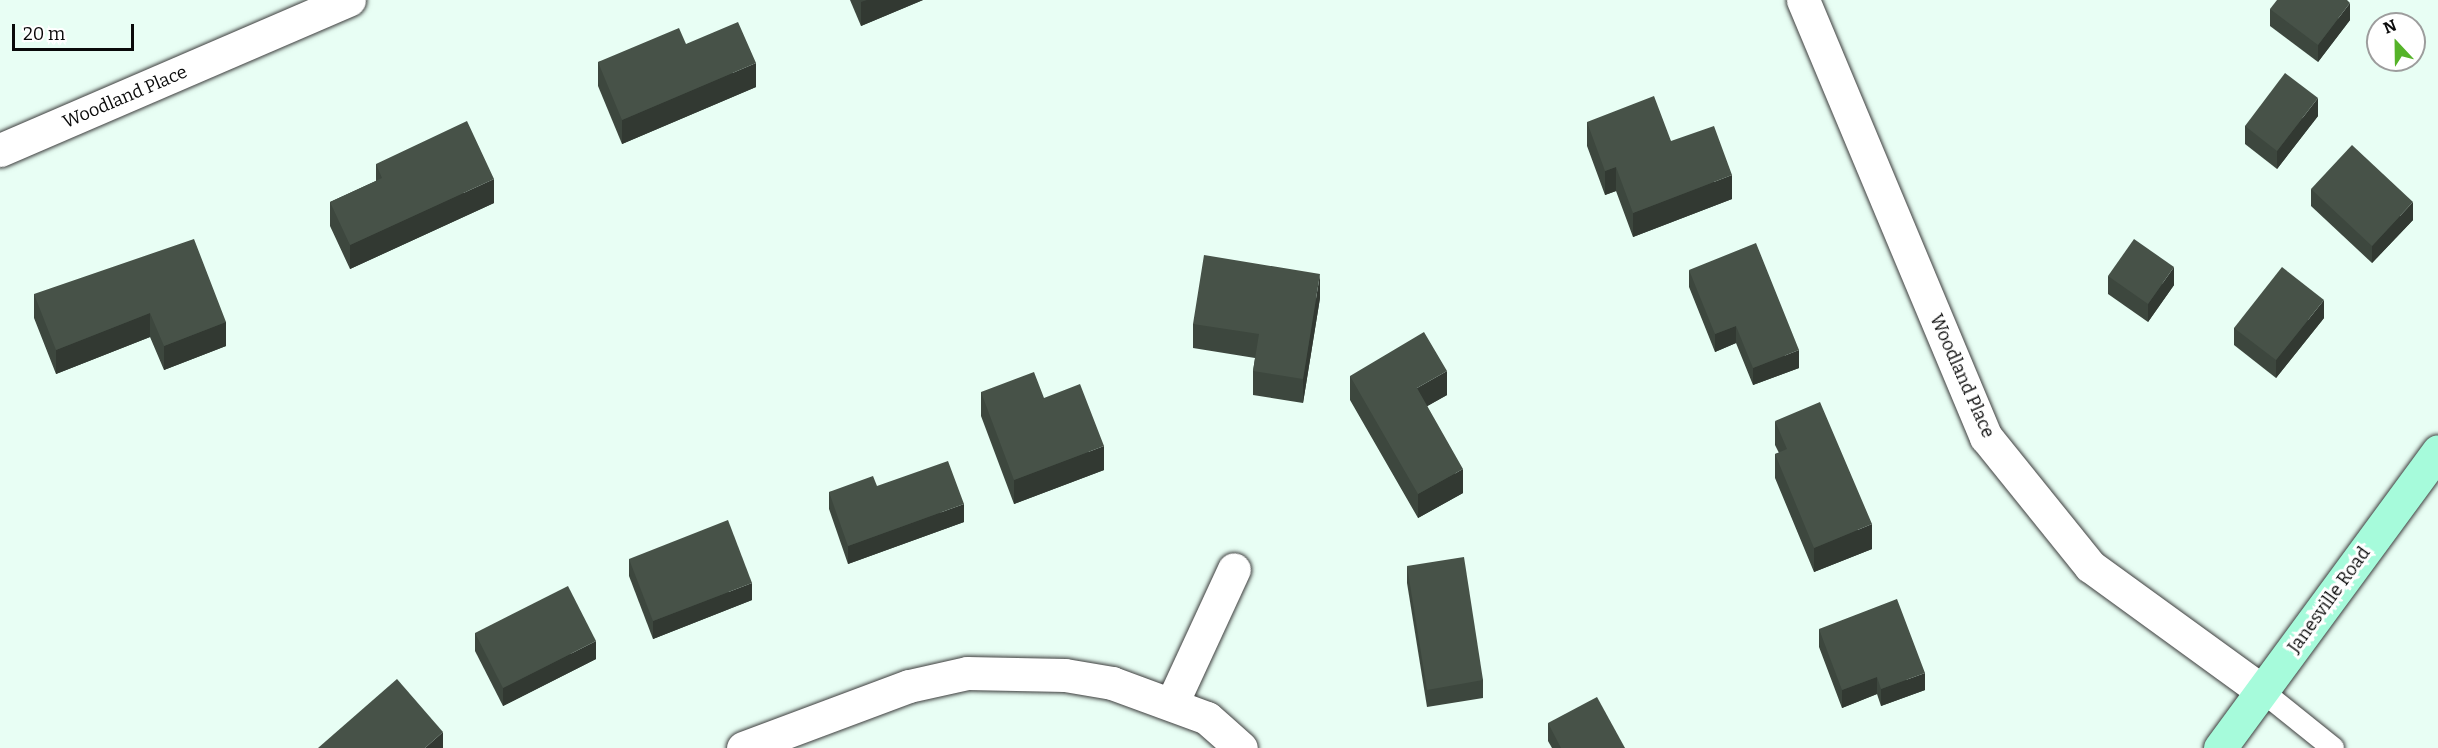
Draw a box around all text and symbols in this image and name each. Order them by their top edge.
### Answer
scale bar [15,12,136,50]
north arrow [2366,12,2426,72]
text: N [2381,16,2399,38]
text: 20 m [23,23,65,45]
street label: Woodland Place [60,61,190,133]
street label: Woodland Place [1925,311,1999,441]
street label: Janesville Road [2283,543,2375,657]

